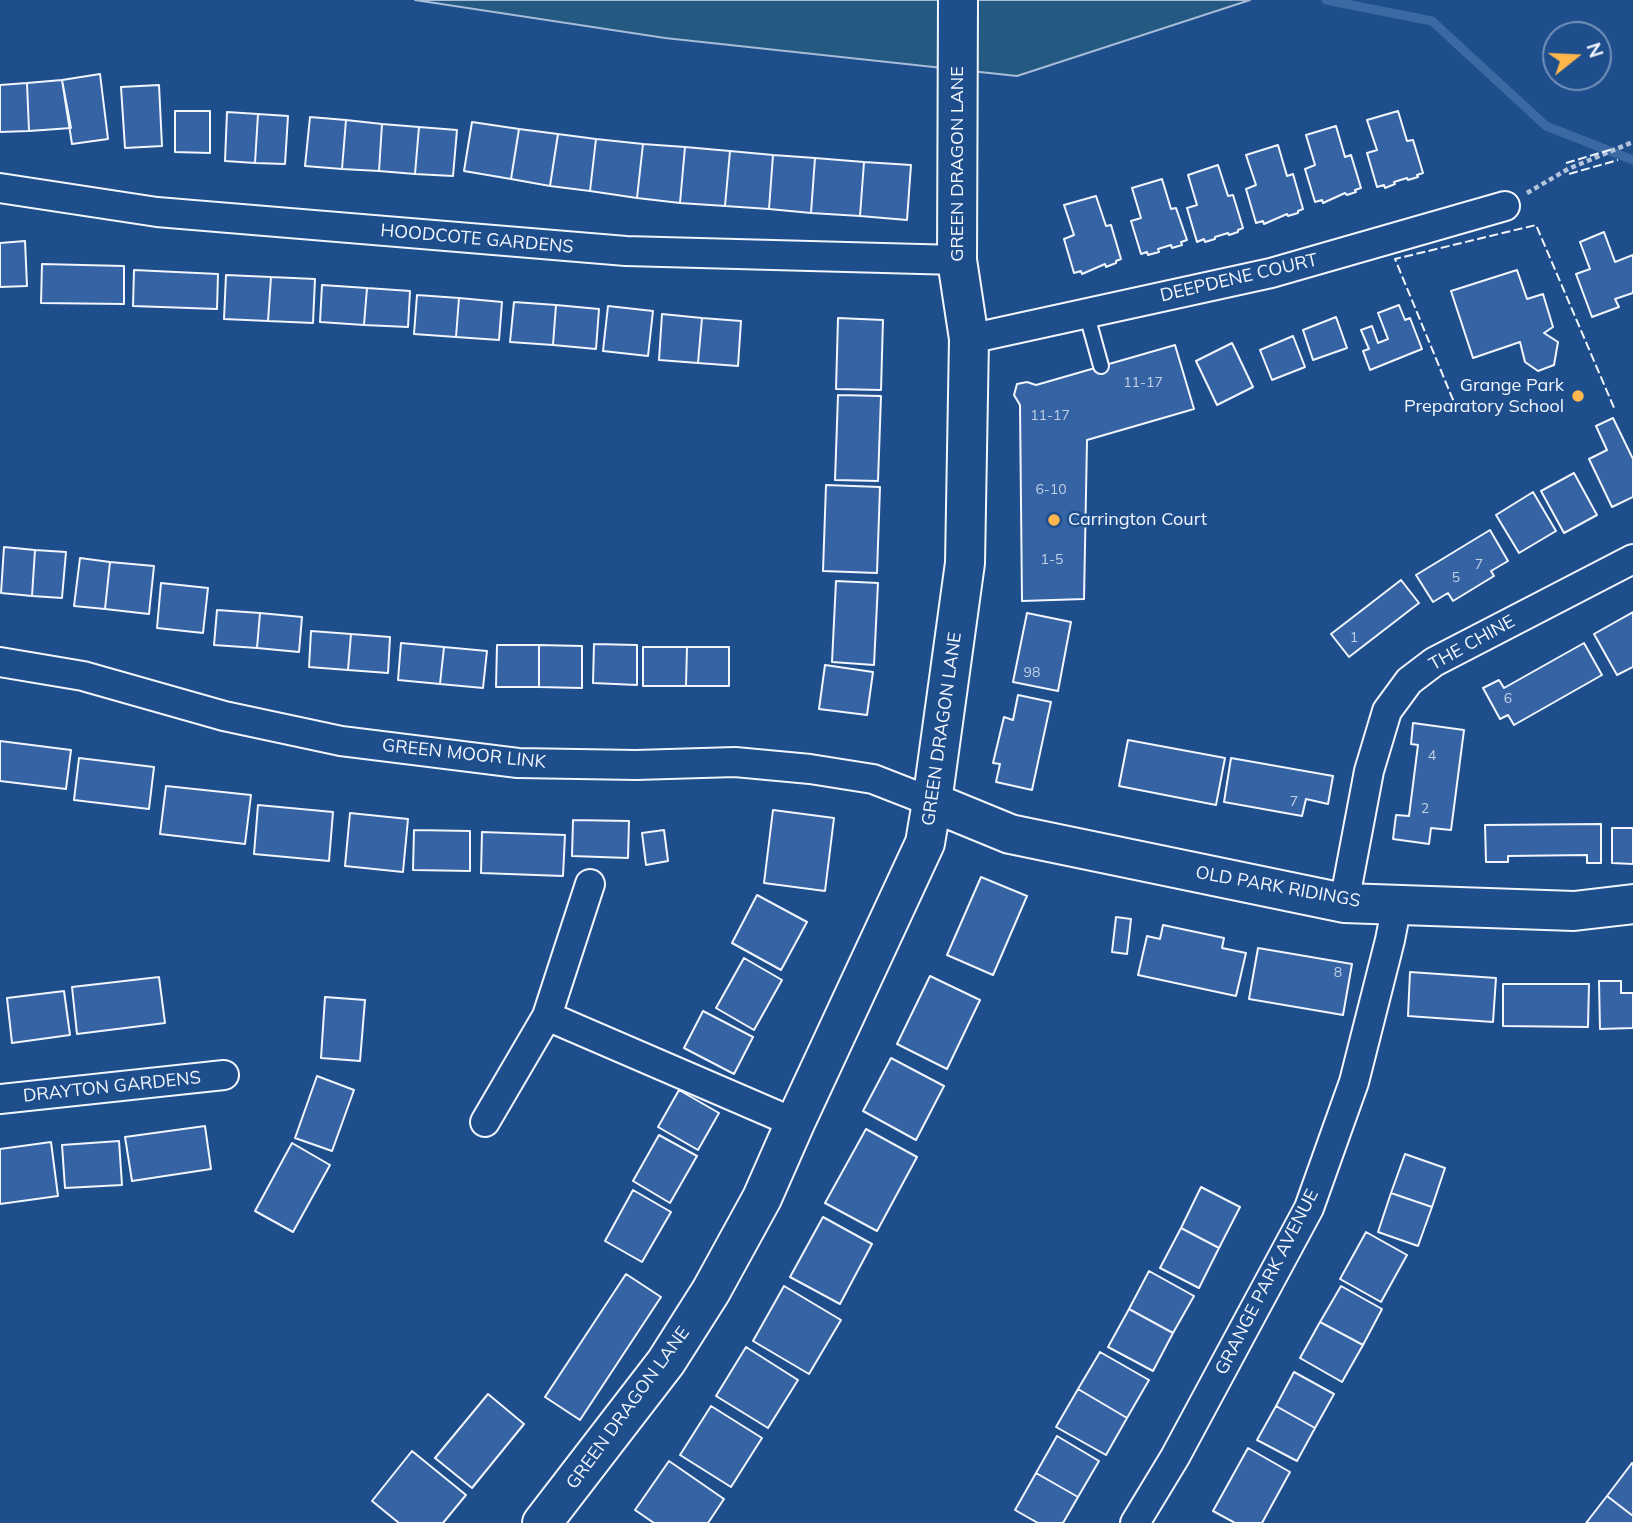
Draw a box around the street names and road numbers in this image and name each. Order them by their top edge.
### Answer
street label: GREEN DRAGON LANE [947,66,969,262]
street label: HOODCOTE GARDENS [380,220,574,258]
street label: DEEPDENE COURT [1158,249,1320,307]
street label: THE CHINE [1425,611,1519,675]
street label: GREEN DRAGON LANE [918,631,966,827]
street label: GREEN MOOR LINK [381,735,547,773]
street label: OLD PARK RIDINGS [1194,862,1362,912]
street label: DRAYTON GARDENS [22,1067,202,1107]
street label: GRANGE PARK AVENUE [1211,1186,1323,1378]
street label: GREEN DRAGON LANE [562,1323,694,1493]

